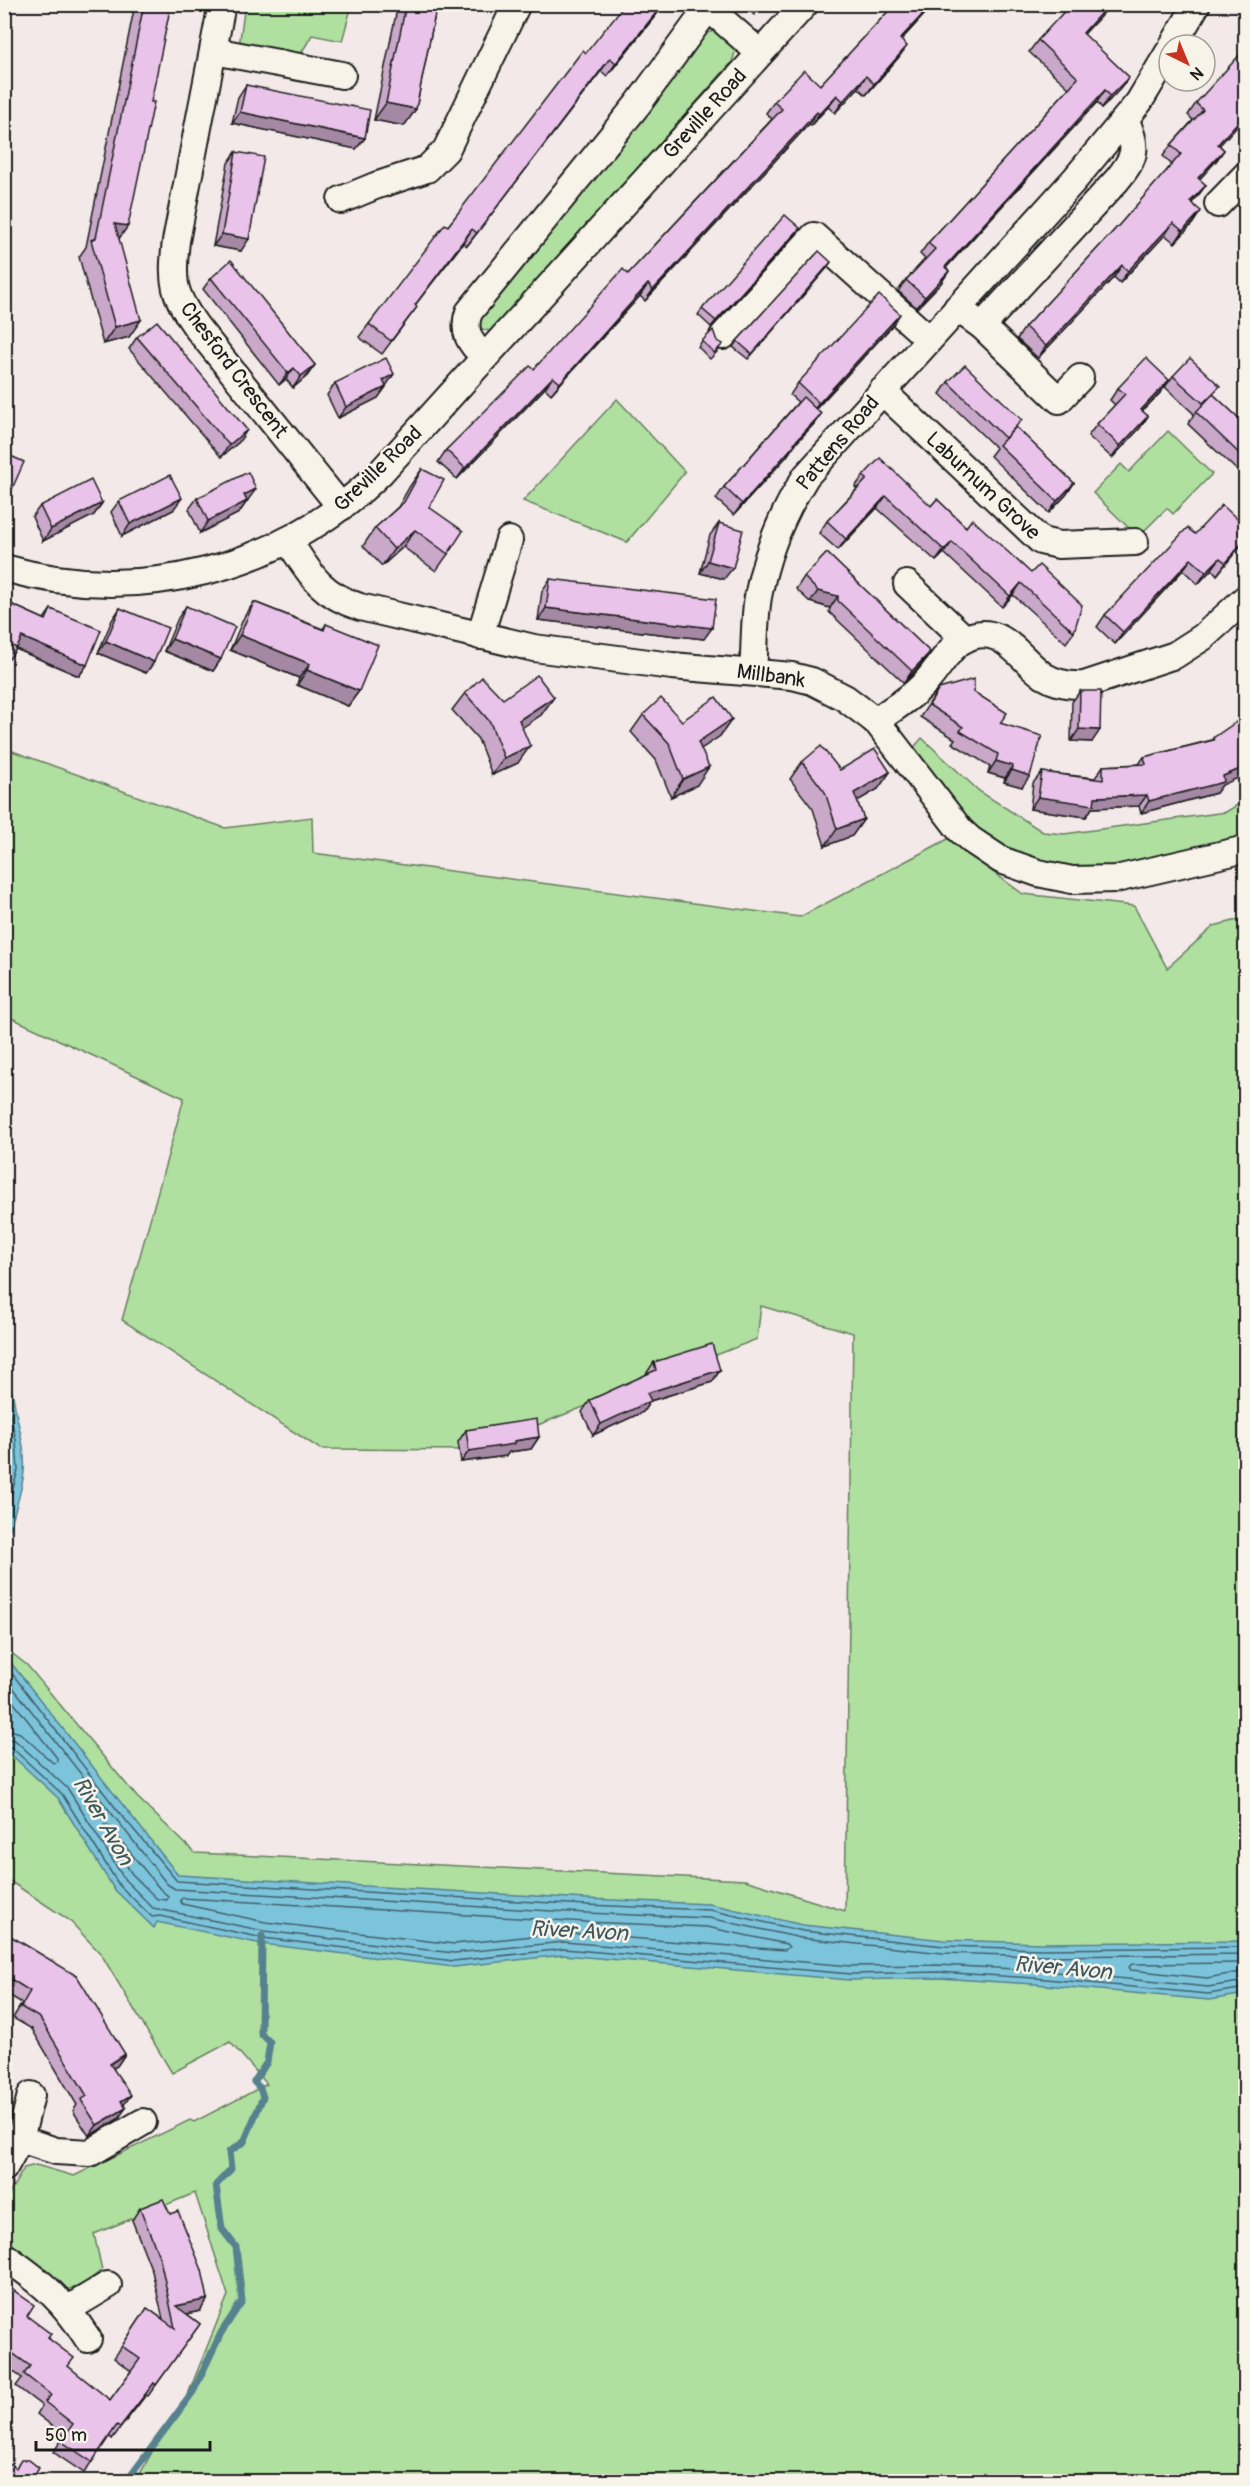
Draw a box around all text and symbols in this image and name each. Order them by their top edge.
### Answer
north arrow [1157,33,1217,93]
text: N [1186,62,1207,84]
street label: Greville Road [657,63,753,165]
street label: Chesford Crescent [174,297,294,444]
street label: Pattens Road [790,390,886,496]
street label: Greville Road [328,420,428,518]
street label: Laburnum Grove [920,426,1046,546]
street label: Millbank [735,658,807,694]
water label: River Avon [66,1772,140,1872]
water label: River Avon [530,1914,630,1948]
water label: River Avon [1013,1950,1114,1986]
scale bar [36,2414,210,2452]
text: 50 m [45,2424,87,2447]

